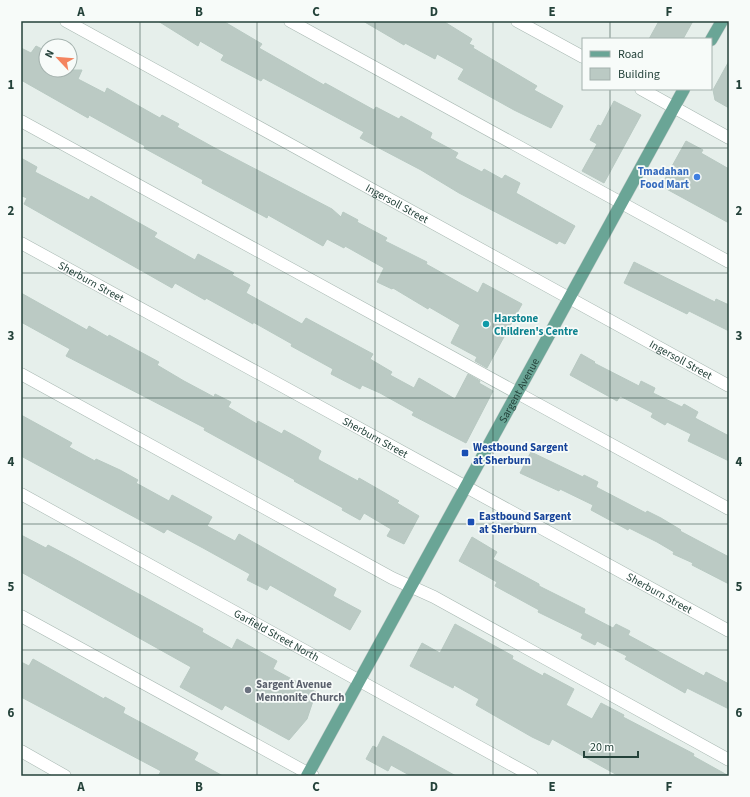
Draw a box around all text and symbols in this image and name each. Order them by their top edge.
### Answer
text: A [76,3,85,21]
text: B [195,3,203,21]
text: C [312,3,320,21]
text: D [430,3,438,21]
text: E [548,3,556,21]
text: F [666,3,673,21]
north arrow [38,38,78,78]
legend [582,38,712,90]
text: Road [618,46,644,63]
text: N [41,47,58,60]
text: Building [618,66,660,83]
text: 1 [8,76,15,94]
text: 1 [736,76,743,94]
place label: Tmadahan Food Mart [638,164,690,192]
marker: Tmadahan Food Mart [692,172,702,182]
street label: Ingersoll Street [363,180,431,227]
text: 2 [8,202,15,220]
text: 2 [736,202,743,220]
street label: Sherburn Street [55,258,127,306]
place label: Harstone Children's Centre [494,311,578,339]
marker: Harstone Children's Centre [481,319,491,329]
text: 3 [8,327,15,345]
text: 3 [736,327,743,345]
street label: Ingersoll Street [647,337,715,383]
street label: Sargent Avenue [495,355,543,426]
street label: Sherburn Street [339,413,411,462]
place label: Westbound Sargent at Sherburn [473,440,569,468]
marker: Westbound Sargent at Sherburn [460,448,470,458]
text: 4 [8,453,15,471]
text: 4 [736,453,743,471]
place label: Eastbound Sargent at Sherburn [479,509,572,537]
marker: Eastbound Sargent at Sherburn [466,517,476,527]
street label: Sherburn Street [624,569,695,618]
text: 5 [8,578,15,596]
text: 5 [736,578,743,596]
street label: Garfield Street North [231,606,322,665]
place label: Sargent Avenue Mennonite Church [256,677,345,705]
marker: Sargent Avenue Mennonite Church [243,685,253,695]
text: 6 [8,704,15,722]
text: 6 [736,704,743,722]
scale bar [584,733,638,759]
text: 20 m [590,739,614,756]
text: A [76,778,85,796]
text: B [195,778,203,796]
text: C [312,778,320,796]
text: D [430,778,438,796]
text: E [548,778,556,796]
text: F [666,778,673,796]

